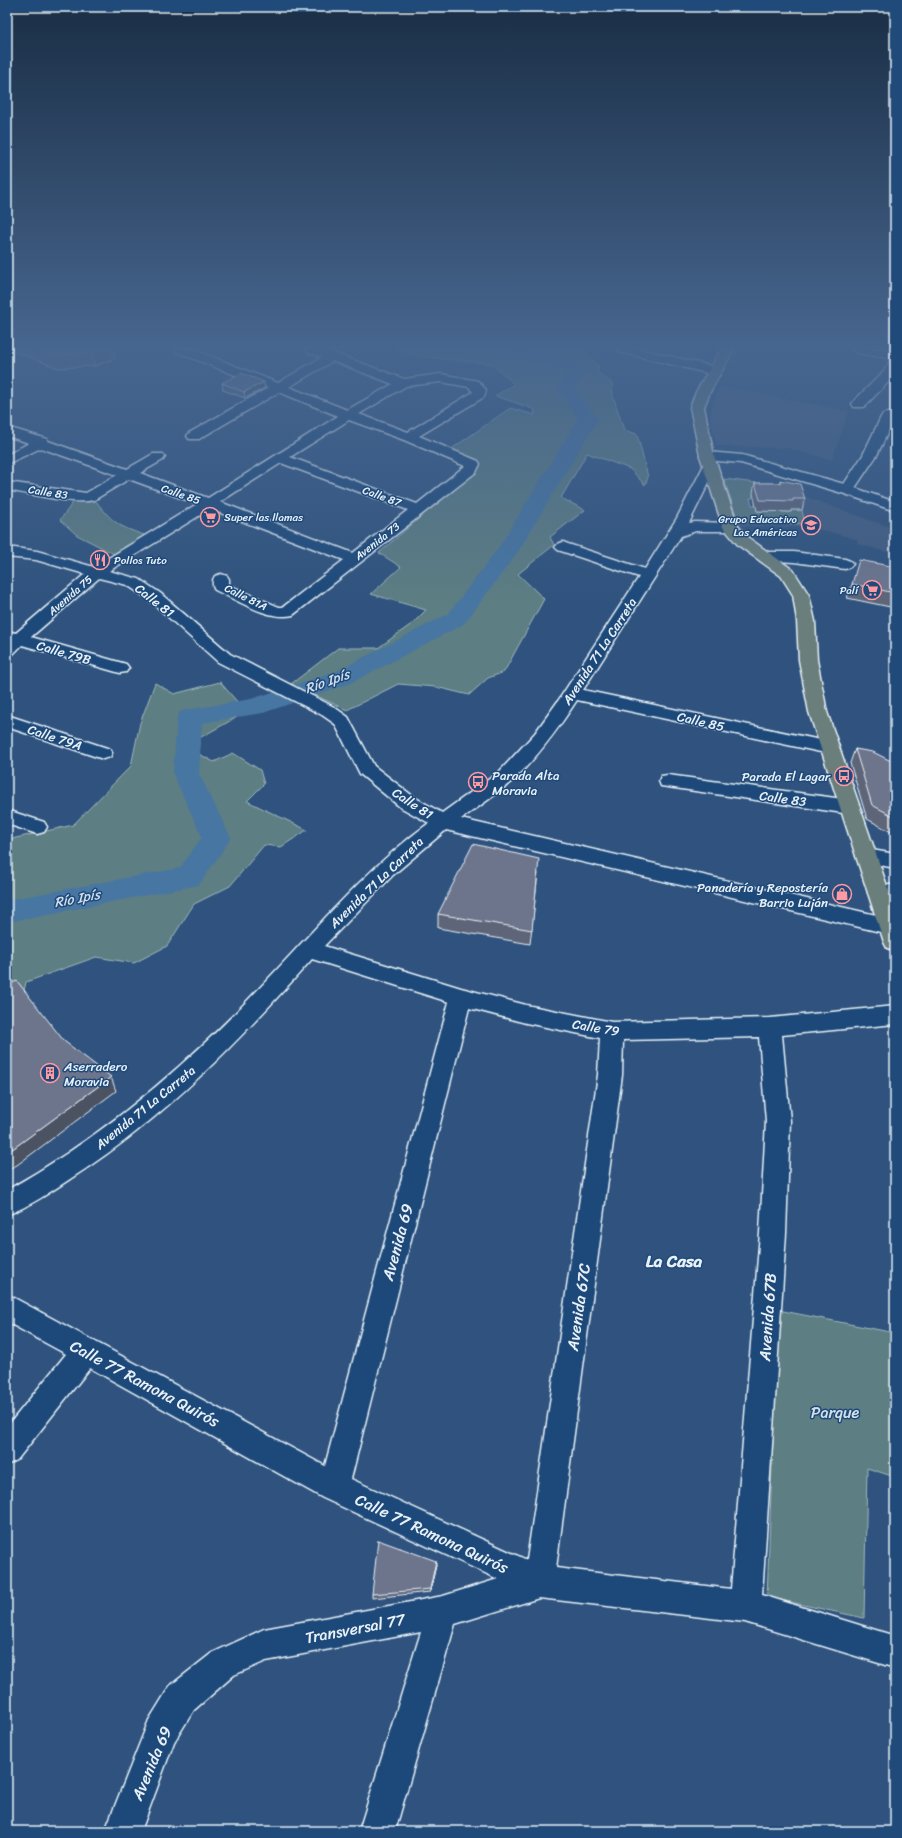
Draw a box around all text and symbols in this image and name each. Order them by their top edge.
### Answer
street label: Calle 85 [159,479,203,510]
street label: Calle 83 [27,480,69,505]
street label: Calle 87 [360,481,405,512]
supermarket icon: Super las llamas [199,506,221,528]
place label: Super las llamas [224,508,304,527]
place label: Grupo Educativo Las Américas [718,510,798,542]
school or university icon: Grupo Educativo Las Américas [800,514,822,536]
street label: Avenida 73 [350,517,404,566]
restaurant icon: Pollos Tuto [89,549,111,571]
place label: Pollos Tuto [114,551,167,570]
street label: Avenida 75 [43,570,97,621]
street label: Calle 81 [130,577,180,624]
street label: Calle 81A [221,579,271,616]
supermarket icon: Palí [861,579,883,601]
place label: Palí [840,581,860,600]
street label: Avenida 71 La Carreta [555,593,643,710]
street label: Calle 79B [34,634,94,671]
water label: Río Ipís [301,661,355,701]
street label: Calle 85 [675,705,727,738]
street label: Calle 79A [25,718,85,757]
place label: Parada Alta Moravia [492,764,560,802]
place label: Parada El Lagar [742,765,831,788]
bus stop icon: Parada El Lagar [833,765,855,787]
bus stop icon: Parada Alta Moravia [467,771,489,793]
street label: Calle 81 [387,781,438,826]
street label: Calle 83 [758,784,808,813]
street label: Avenida 71 La Carreta [323,831,429,934]
place label: Panadería y Repostería Barrio Luján [697,876,828,914]
water label: Río Ipís [52,882,104,915]
shop icon: Panadería y Repostería Barrio Luján [831,883,853,905]
street label: Calle 79 [571,1012,621,1043]
place label: Aserradero Moravia [63,1055,128,1093]
street label: Avenida 71 La Carreta [89,1059,201,1156]
building icon: Aserradero Moravia [39,1062,61,1084]
street label: Avenida 69 [373,1200,422,1285]
district label: La Casa [646,1246,703,1276]
street label: Avenida 67C [558,1261,599,1354]
street label: Avenida 67B [750,1272,785,1363]
street label: Calle 77 Ramona Quirós [65,1332,226,1436]
park label: Parque [811,1398,859,1427]
street label: Calle 77 Ramona Quirós [350,1485,514,1582]
street label: Transversal 77 [303,1604,408,1652]
street label: Avenida 69 [122,1721,180,1806]

